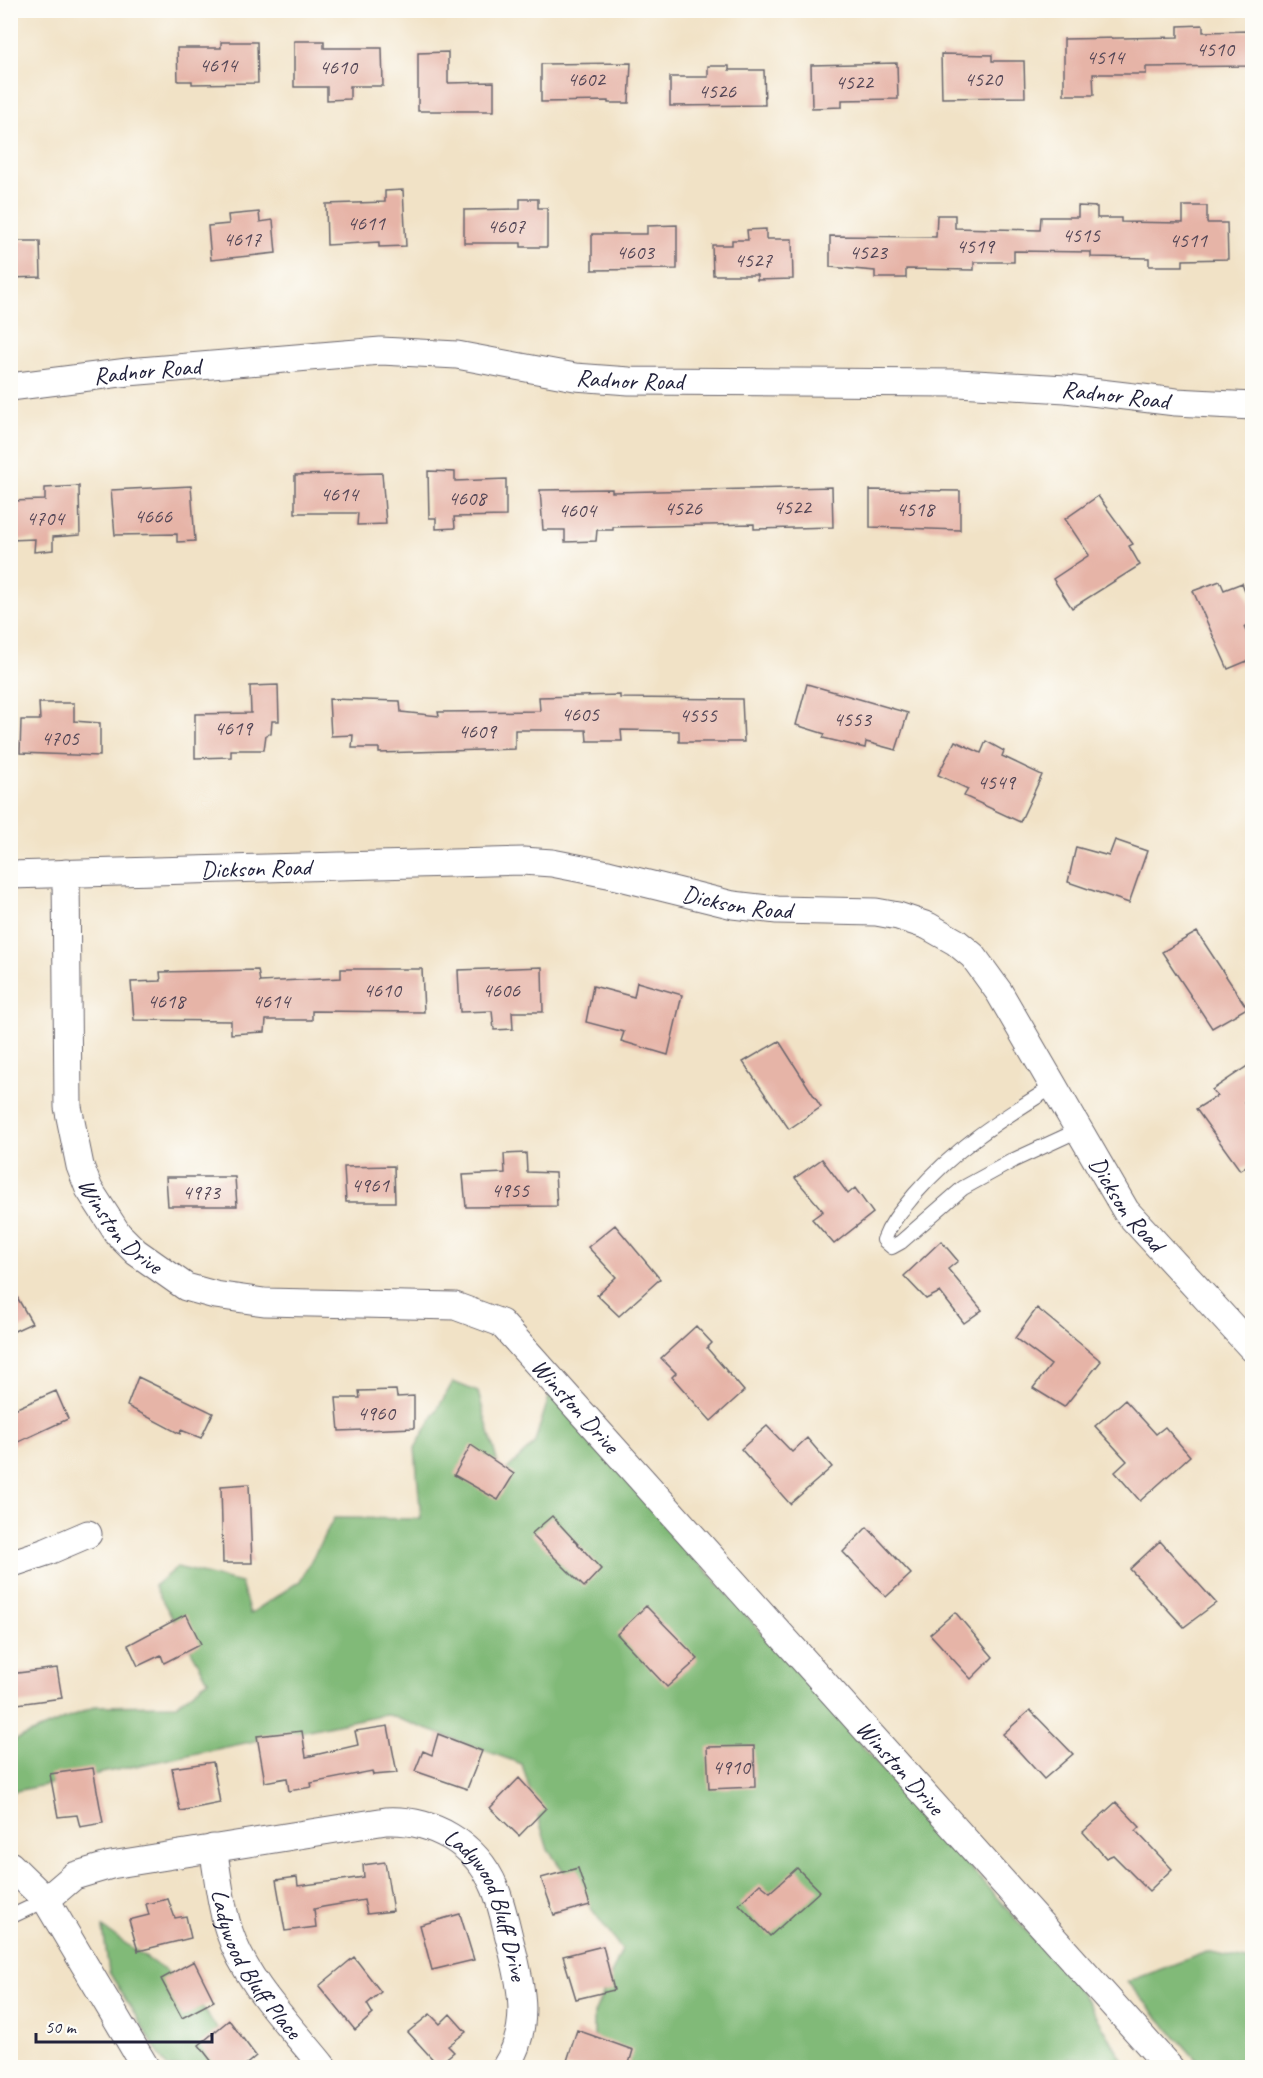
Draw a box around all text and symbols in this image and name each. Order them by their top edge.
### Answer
house number: 4510 [1196,36,1235,62]
house number: 4514 [1086,44,1126,70]
house number: 4614 [199,52,239,78]
house number: 4610 [319,54,358,80]
house number: 4602 [567,66,606,92]
house number: 4520 [964,66,1003,92]
house number: 4522 [835,69,874,95]
house number: 4526 [698,78,736,104]
house number: 4611 [347,210,386,236]
house number: 4607 [487,213,526,239]
house number: 4515 [1062,222,1101,248]
house number: 4617 [223,226,262,252]
house number: 4511 [1169,227,1208,253]
house number: 4519 [956,233,995,259]
house number: 4603 [616,239,655,265]
house number: 4523 [849,239,888,265]
house number: 4527 [734,247,773,273]
street label: Radnor Road [92,351,205,391]
street label: Radnor Road [575,362,687,396]
street label: Radnor Road [1060,374,1174,416]
house number: 4614 [320,481,360,507]
house number: 4608 [448,485,488,511]
house number: 4522 [773,494,812,520]
house number: 4526 [664,495,702,521]
house number: 4518 [896,496,936,522]
house number: 4604 [558,497,598,523]
house number: 4666 [134,503,172,529]
house number: 4704 [26,505,66,531]
house number: 4605 [561,701,600,727]
house number: 4555 [679,702,718,728]
house number: 4553 [833,706,872,732]
house number: 4619 [214,715,253,741]
house number: 4609 [458,718,497,744]
house number: 4705 [41,725,80,751]
house number: 4549 [977,769,1016,795]
street label: Dickson Road [200,852,315,885]
street label: Dickson Road [680,878,796,925]
house number: 4610 [363,977,402,1003]
house number: 4606 [482,977,520,1003]
house number: 4618 [147,988,187,1014]
house number: 4614 [252,988,292,1014]
street label: Dickson Road [1083,1151,1173,1261]
house number: 4961 [351,1172,390,1198]
street label: Winston Drive [72,1175,170,1282]
house number: 4955 [491,1177,530,1203]
house number: 4973 [182,1179,221,1205]
street label: Winston Drive [525,1352,627,1461]
house number: 4960 [357,1400,396,1426]
street label: Winston Drive [850,1714,952,1823]
house number: 4910 [712,1754,751,1780]
street label: Ladywood Bluff Drive [439,1821,534,1985]
street label: Ladywood Bluff Place [205,1887,310,2047]
scale bar [36,2006,212,2044]
text: 50 m [45,2016,78,2038]

